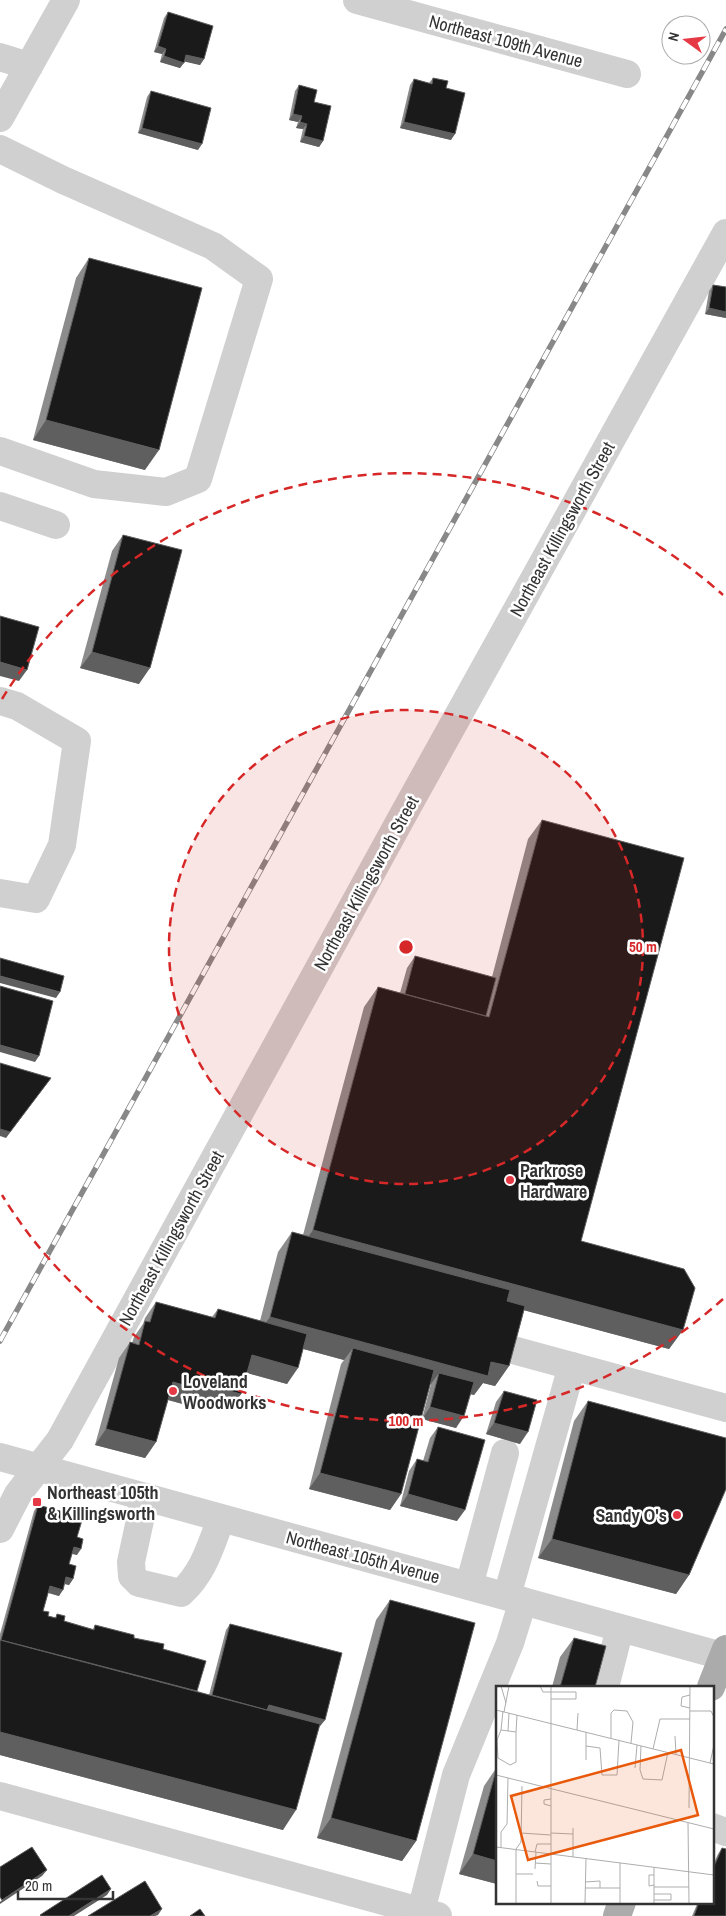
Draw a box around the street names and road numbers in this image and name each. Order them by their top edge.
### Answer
street label: Northeast 109th Avenue [426,8,586,74]
street label: Northeast Killingsworth Street [504,437,620,621]
street label: Northeast Killingsworth Street [308,791,424,975]
street label: Northeast Killingsworth Street [113,1146,229,1330]
street label: Northeast 105th Avenue [283,1524,443,1590]

